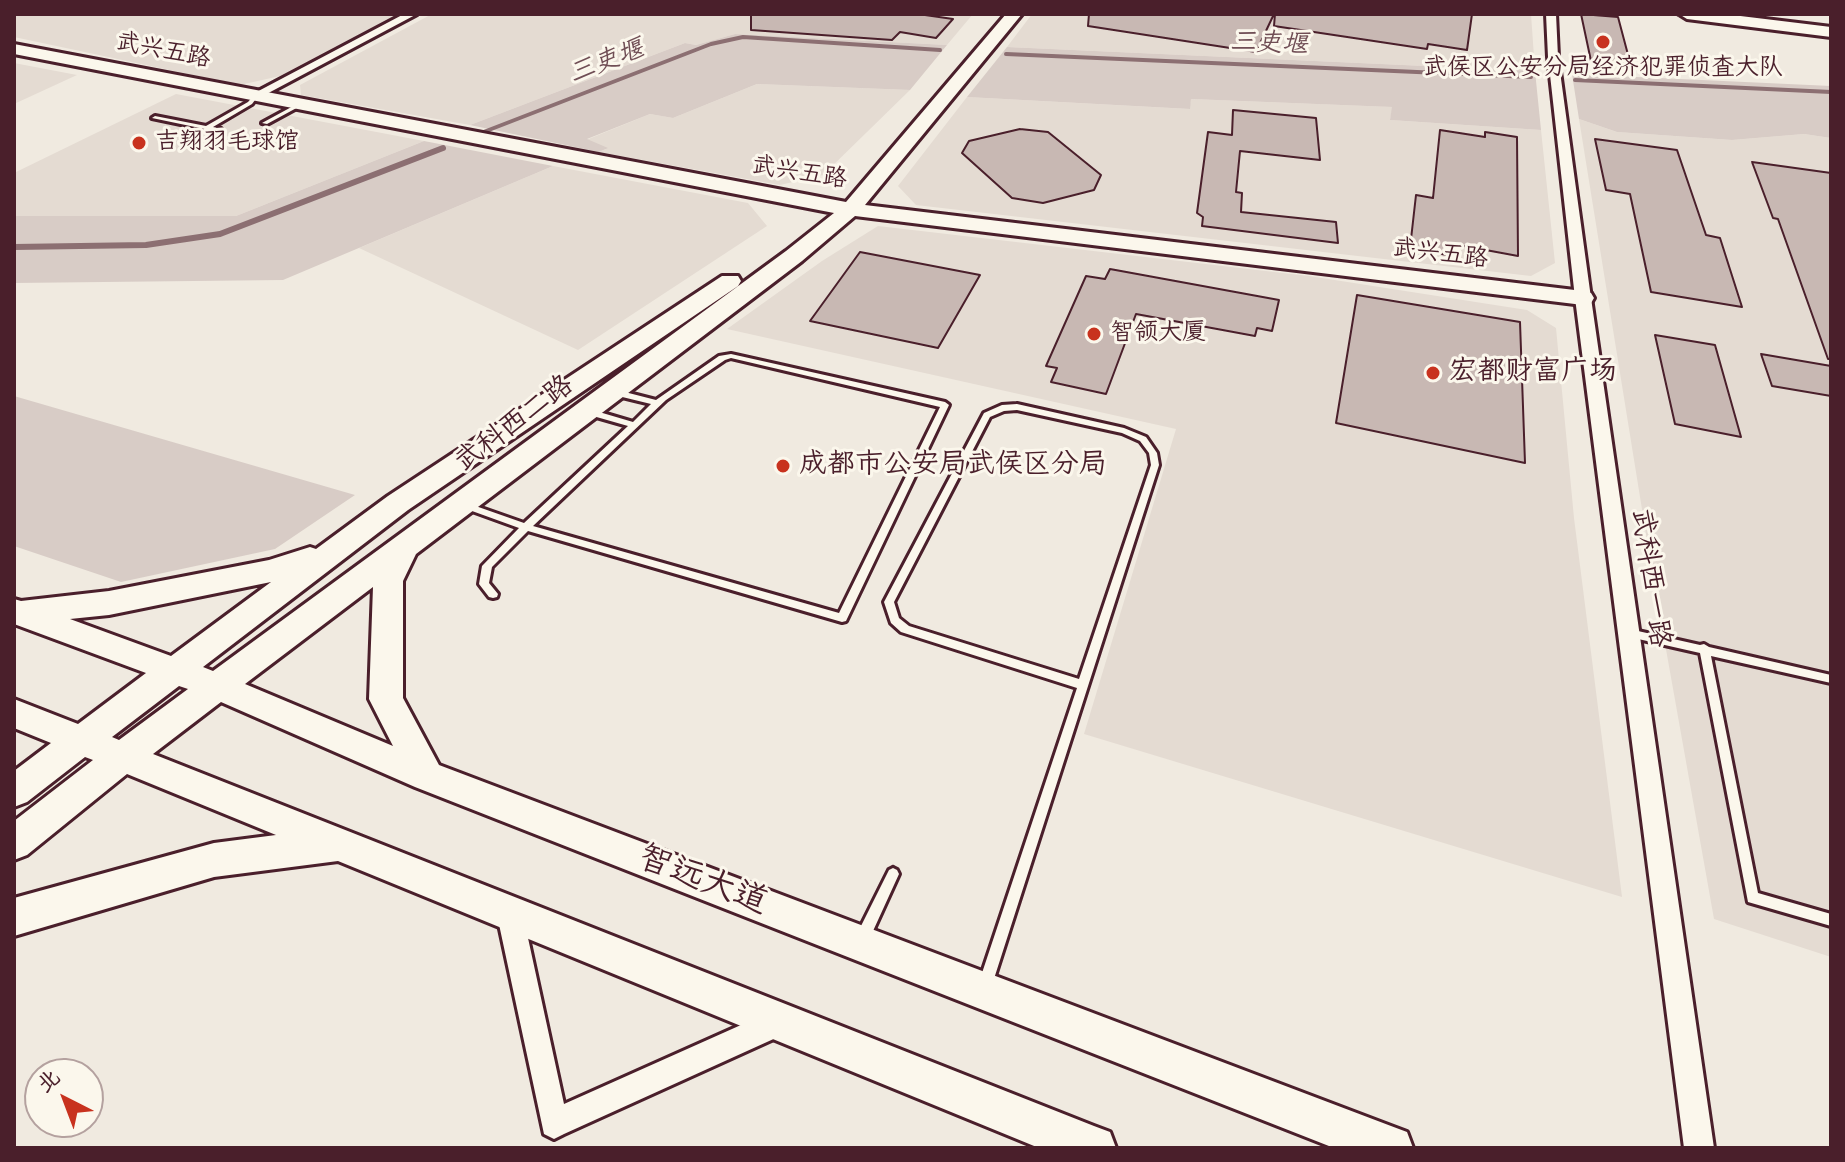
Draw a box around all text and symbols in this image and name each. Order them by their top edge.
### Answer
water label: 三吏堰 [1229,28,1309,62]
street label: 武兴五路 [113,29,213,75]
marker: 武侯区公安分局经济犯罪侦查大队 [1594,33,1612,51]
water label: 三吏堰 [565,34,649,92]
place label: 武侯区公安分局经济犯罪侦查大队 [1423,55,1783,83]
place label: 吉翔羽毛球馆 [155,129,299,157]
marker: 吉翔羽毛球馆 [130,134,148,152]
street label: 武兴五路 [749,152,849,196]
street label: 武兴五路 [1391,235,1489,275]
place label: 智领大厦 [1110,320,1206,348]
marker: 智领大厦 [1085,325,1103,343]
place label: 宏都财富广场 [1449,356,1617,390]
marker: 宏都财富广场 [1424,364,1442,382]
street label: 武科西二路 [449,369,581,481]
place label: 成都市公安局武侯区分局 [799,449,1107,483]
marker: 成都市公安局武侯区分局 [774,457,792,475]
street label: 武科西一路 [1623,506,1675,650]
street label: 智远大道 [631,839,773,925]
north arrow [24,1058,104,1138]
text: 北 [32,1064,67,1099]

